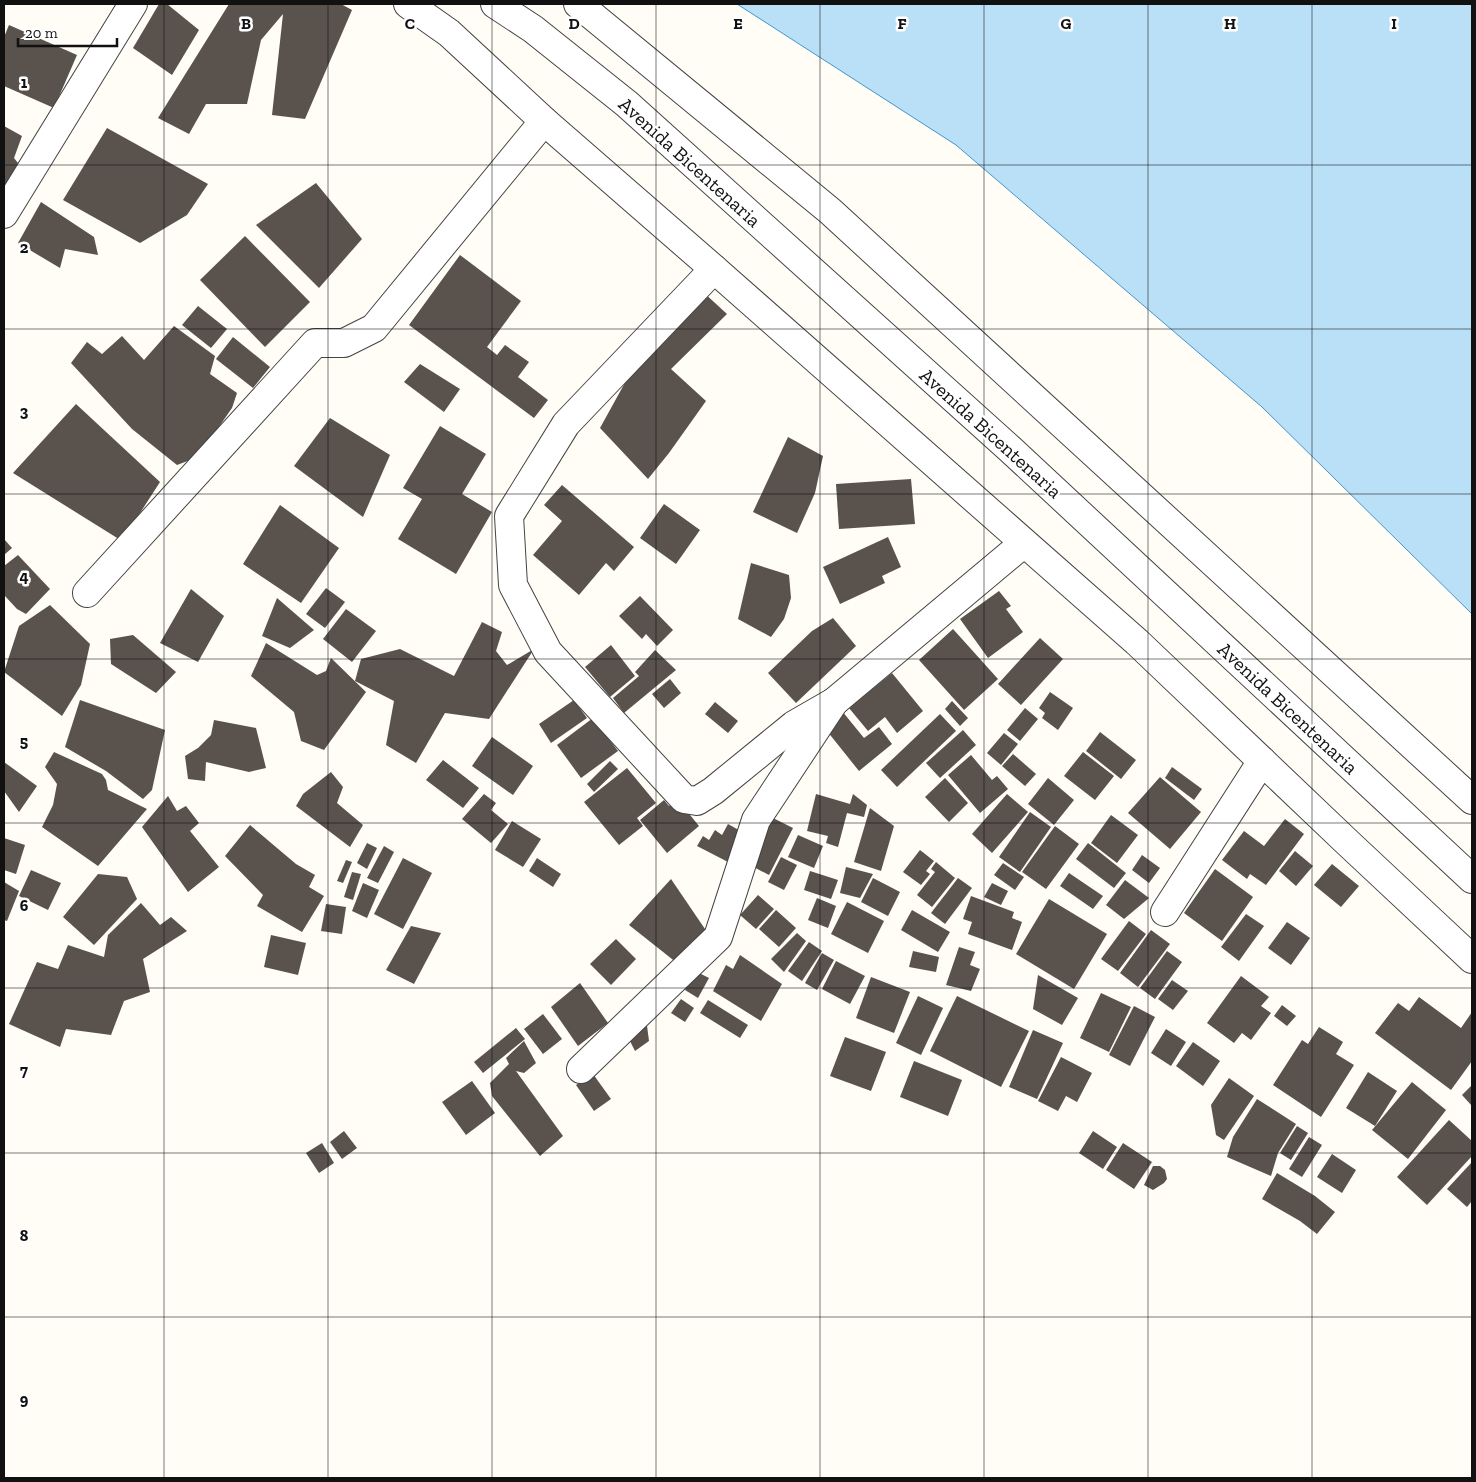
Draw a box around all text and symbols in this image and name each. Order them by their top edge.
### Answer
text: B [241,14,251,33]
text: C [405,14,415,33]
text: D [568,14,580,33]
text: E [733,14,743,33]
text: F [897,14,907,33]
text: G [1061,14,1072,33]
text: H [1224,14,1236,33]
text: I [1391,14,1397,33]
scale bar [18,15,116,47]
text: 20 m [25,24,58,42]
text: 1 [21,73,28,92]
street label: Avenida Bicentenaria [614,92,766,232]
text: 2 [20,238,29,257]
street label: Avenida Bicentenaria [915,363,1067,503]
text: 3 [20,402,29,421]
text: 4 [19,567,29,586]
street label: Avenida Bicentenaria [1213,637,1363,779]
text: 5 [20,732,28,751]
text: 6 [20,896,29,915]
text: 7 [20,1061,28,1080]
text: 8 [20,1226,29,1245]
text: 9 [20,1390,29,1409]

